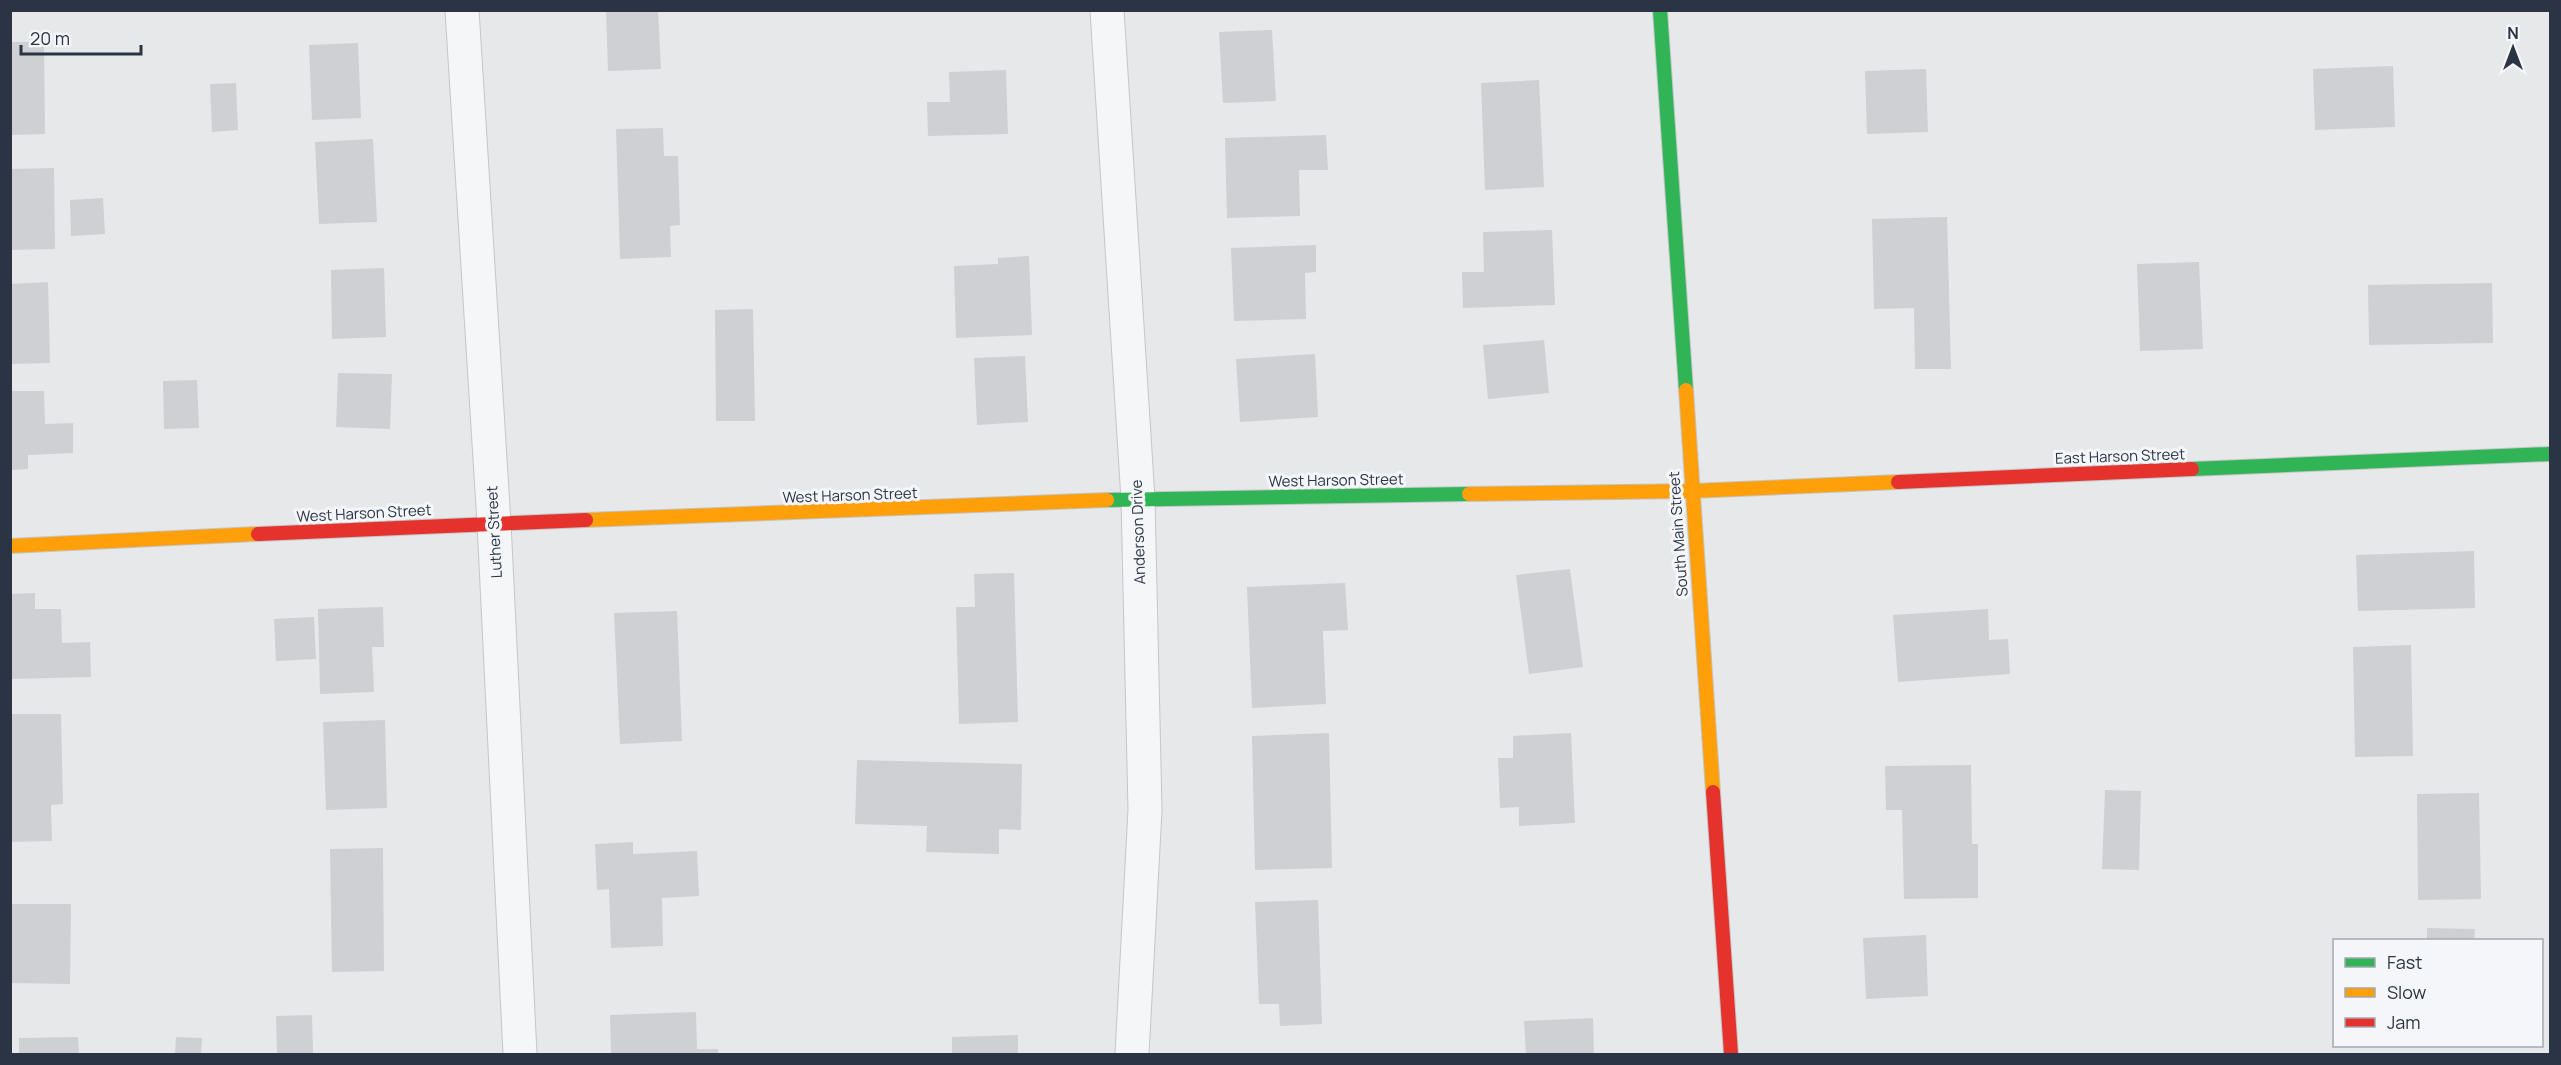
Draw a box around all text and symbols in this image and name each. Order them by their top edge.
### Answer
scale bar [21,18,141,56]
north arrow [2483,18,2543,78]
text: N [2507,22,2519,44]
text: 20 m [30,26,70,50]
street label: East Harson Street [2055,443,2185,469]
street label: West Harson Street [1268,468,1404,492]
street label: South Main Street [1663,471,1693,597]
street label: Anderson Drive [1126,479,1150,585]
street label: West Harson Street [782,482,918,508]
street label: Luther Street [481,485,507,579]
street label: West Harson Street [296,499,432,527]
legend [2333,939,2543,1047]
text: Fast [2387,950,2422,974]
text: Slow [2387,980,2427,1004]
text: Jam [2387,1010,2421,1034]

